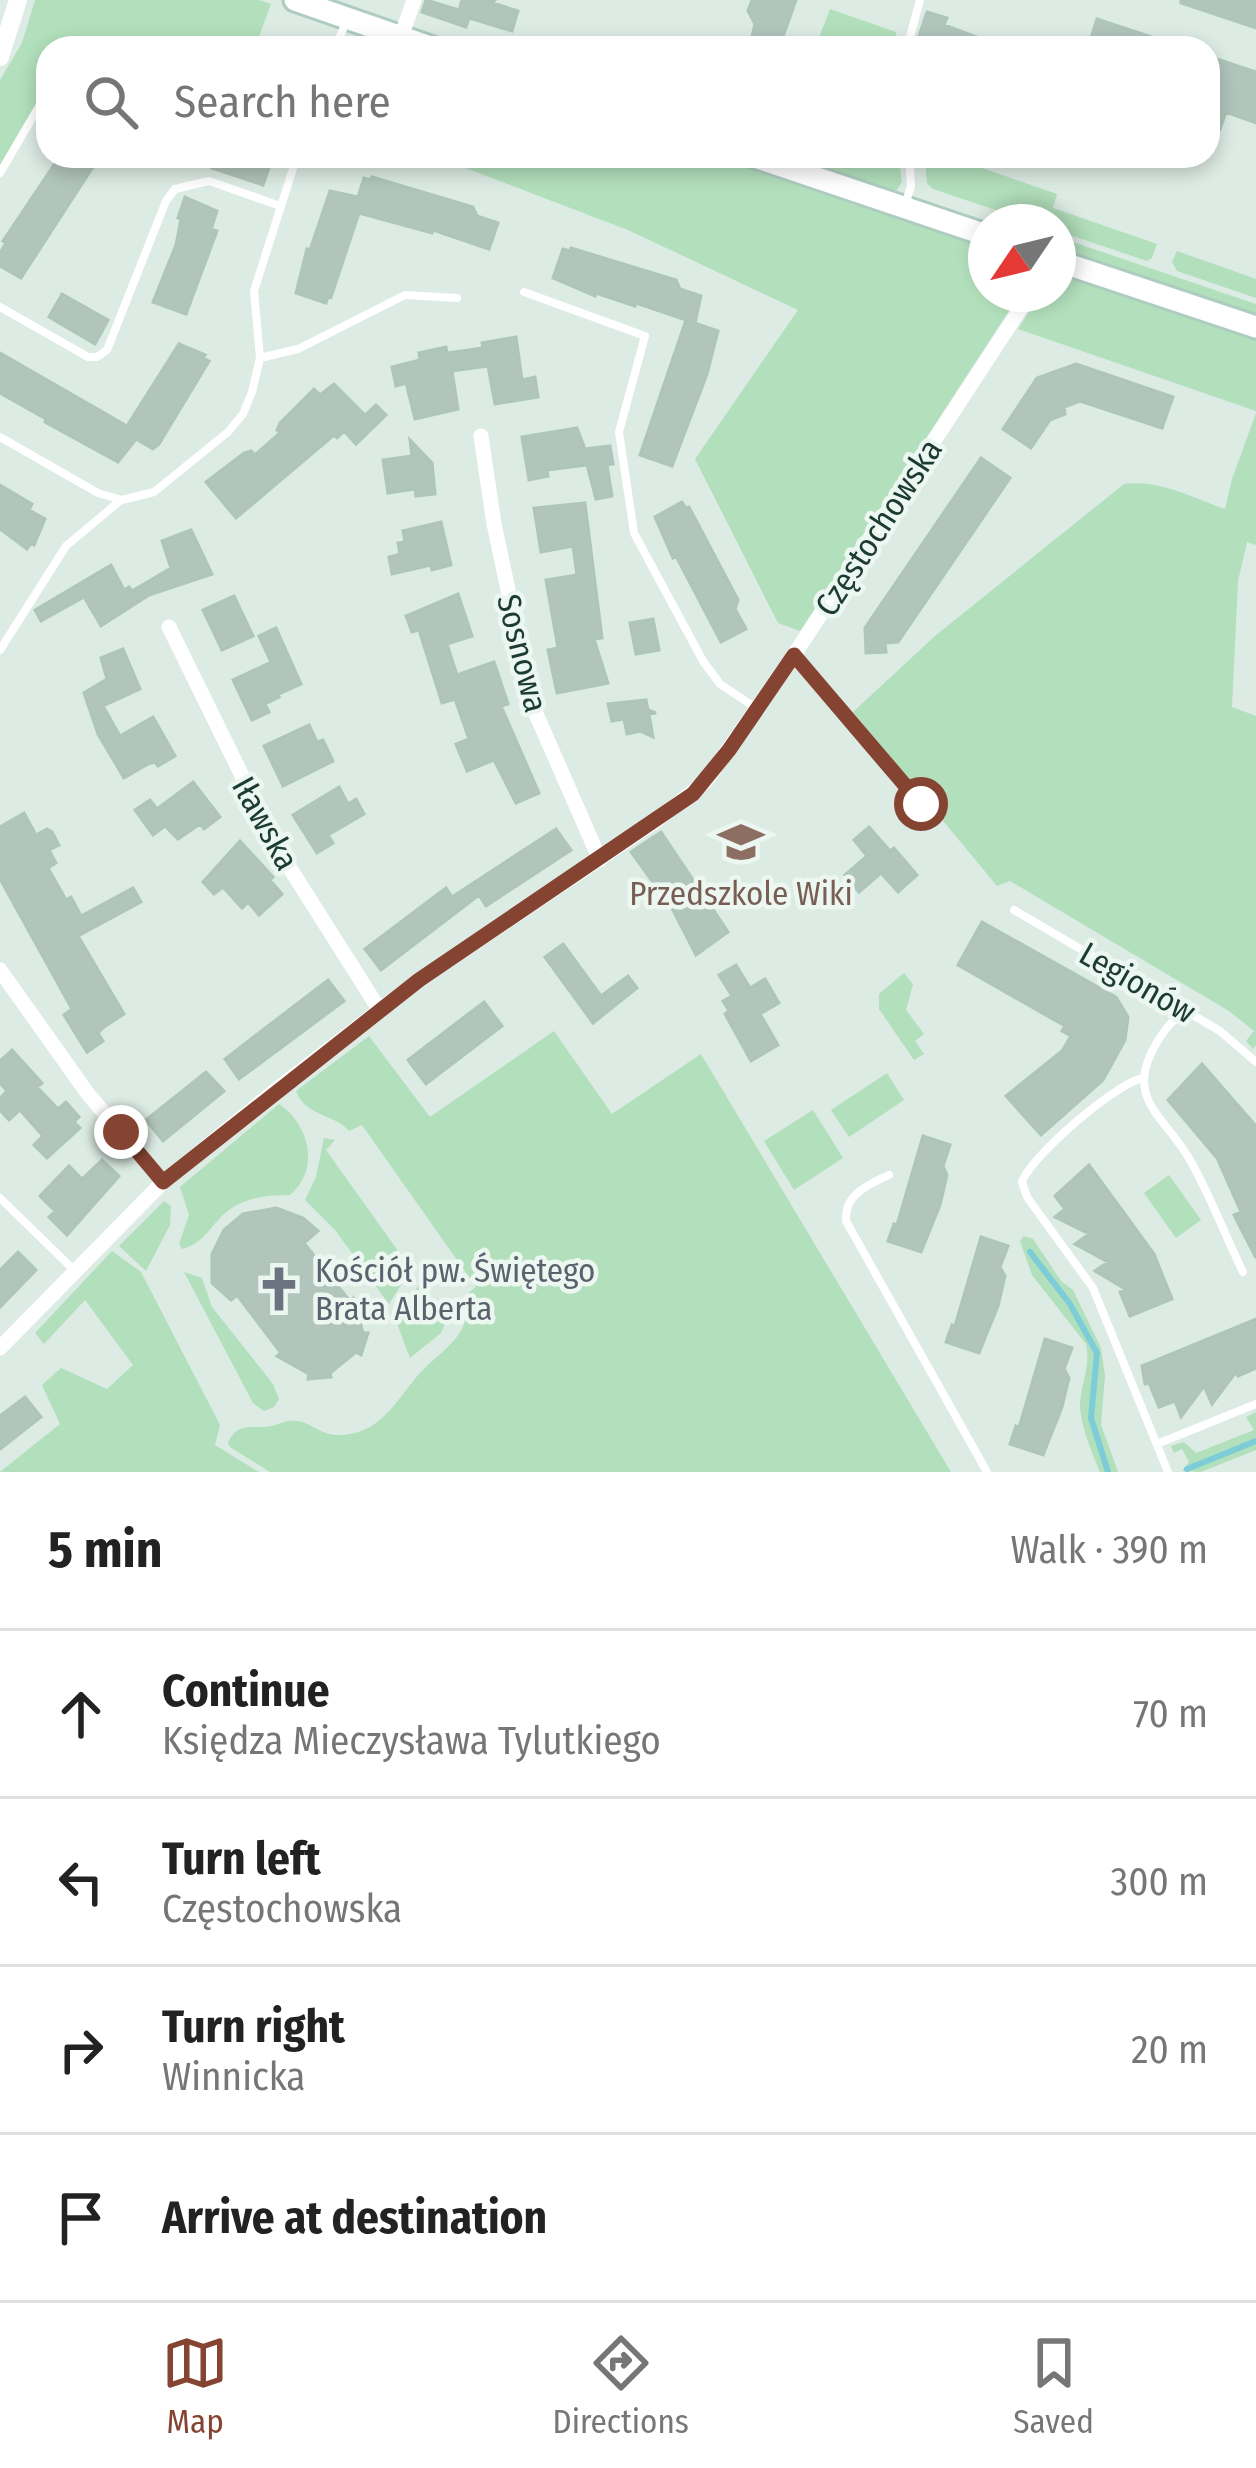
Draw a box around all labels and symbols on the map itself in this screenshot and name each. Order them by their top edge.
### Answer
north arrow [968,204,1076,312]
street label: Częstochowska [807,431,951,624]
street label: Sosnowa [488,590,556,716]
street label: Iławska [223,770,307,877]
route start [894,777,948,831]
school or university icon: Przedszkole Wiki [716,817,766,867]
place label: Przedszkole Wiki [629,874,853,914]
street label: Legionów [1072,934,1203,1032]
route end [94,1105,148,1159]
place label: Kościół pw. Świętego Brata Alberta [315,1251,595,1329]
church icon: Kościół pw. Świętego Brata Alberta [254,1264,304,1314]

